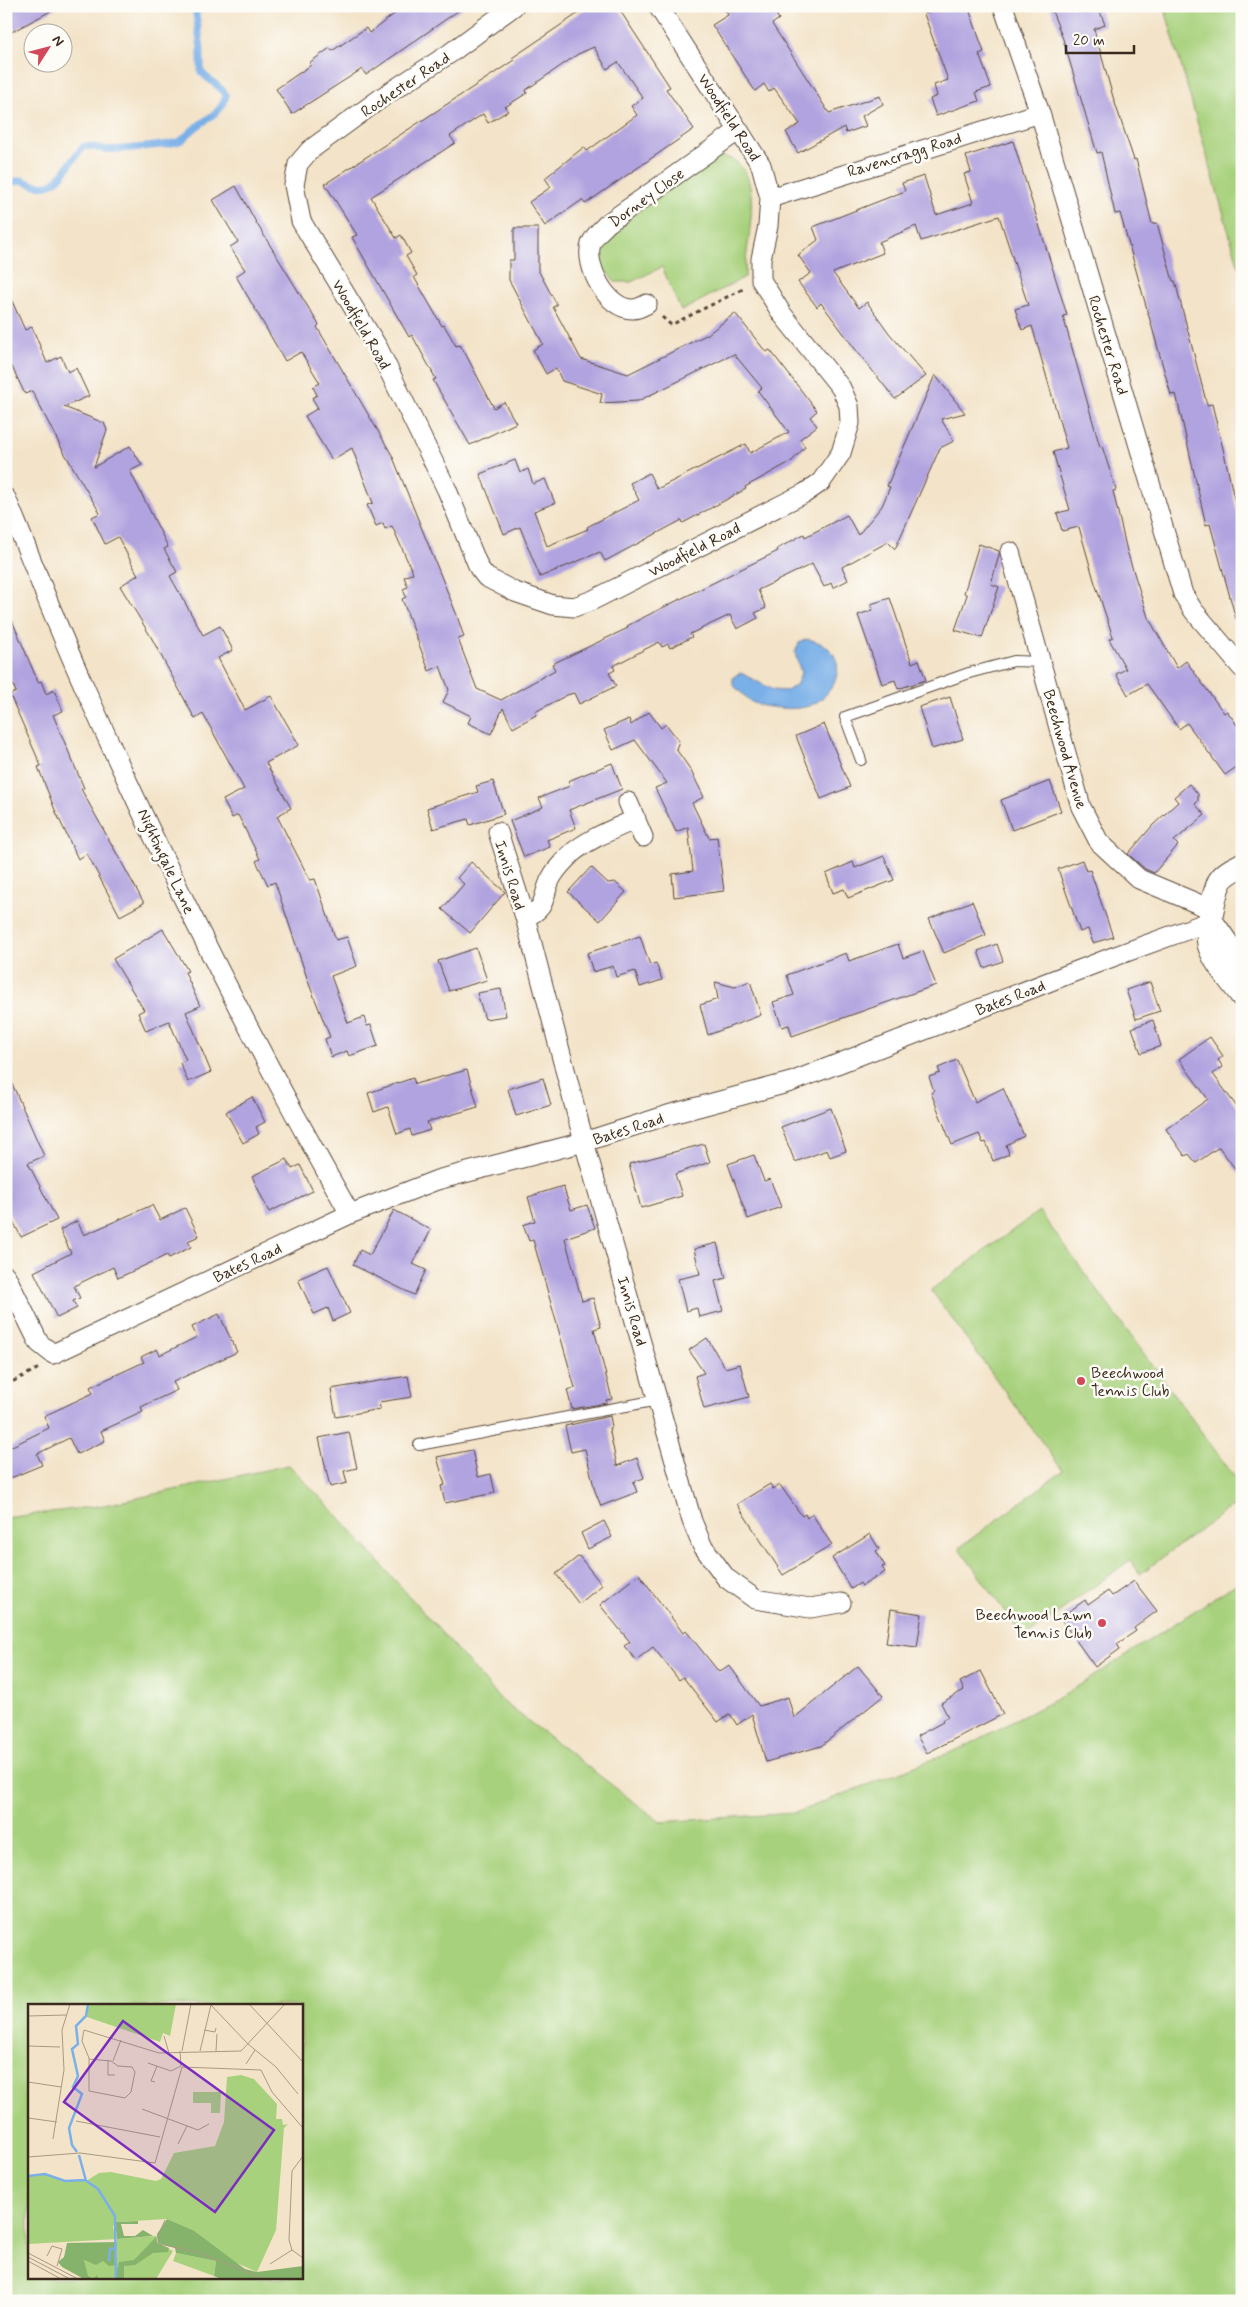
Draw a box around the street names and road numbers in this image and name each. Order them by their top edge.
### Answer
street label: Rochester Road [357,48,454,123]
street label: Woodfield Road [693,70,765,166]
street label: Ravencragg Road [845,128,964,184]
street label: Dorney Close [605,164,689,233]
street label: Woodfield Road [326,276,395,374]
street label: Rochester Road [1082,293,1133,398]
street label: Woodfield Road [645,518,744,583]
street label: Beechwood Avenue [1037,687,1092,812]
street label: Nightingale Lane [131,806,199,918]
street label: Innis Road [489,838,530,913]
street label: Bates Road [973,975,1049,1021]
street label: Bates Road [590,1108,667,1151]
street label: Bates Road [210,1238,285,1288]
street label: Innis Road [612,1274,652,1349]

